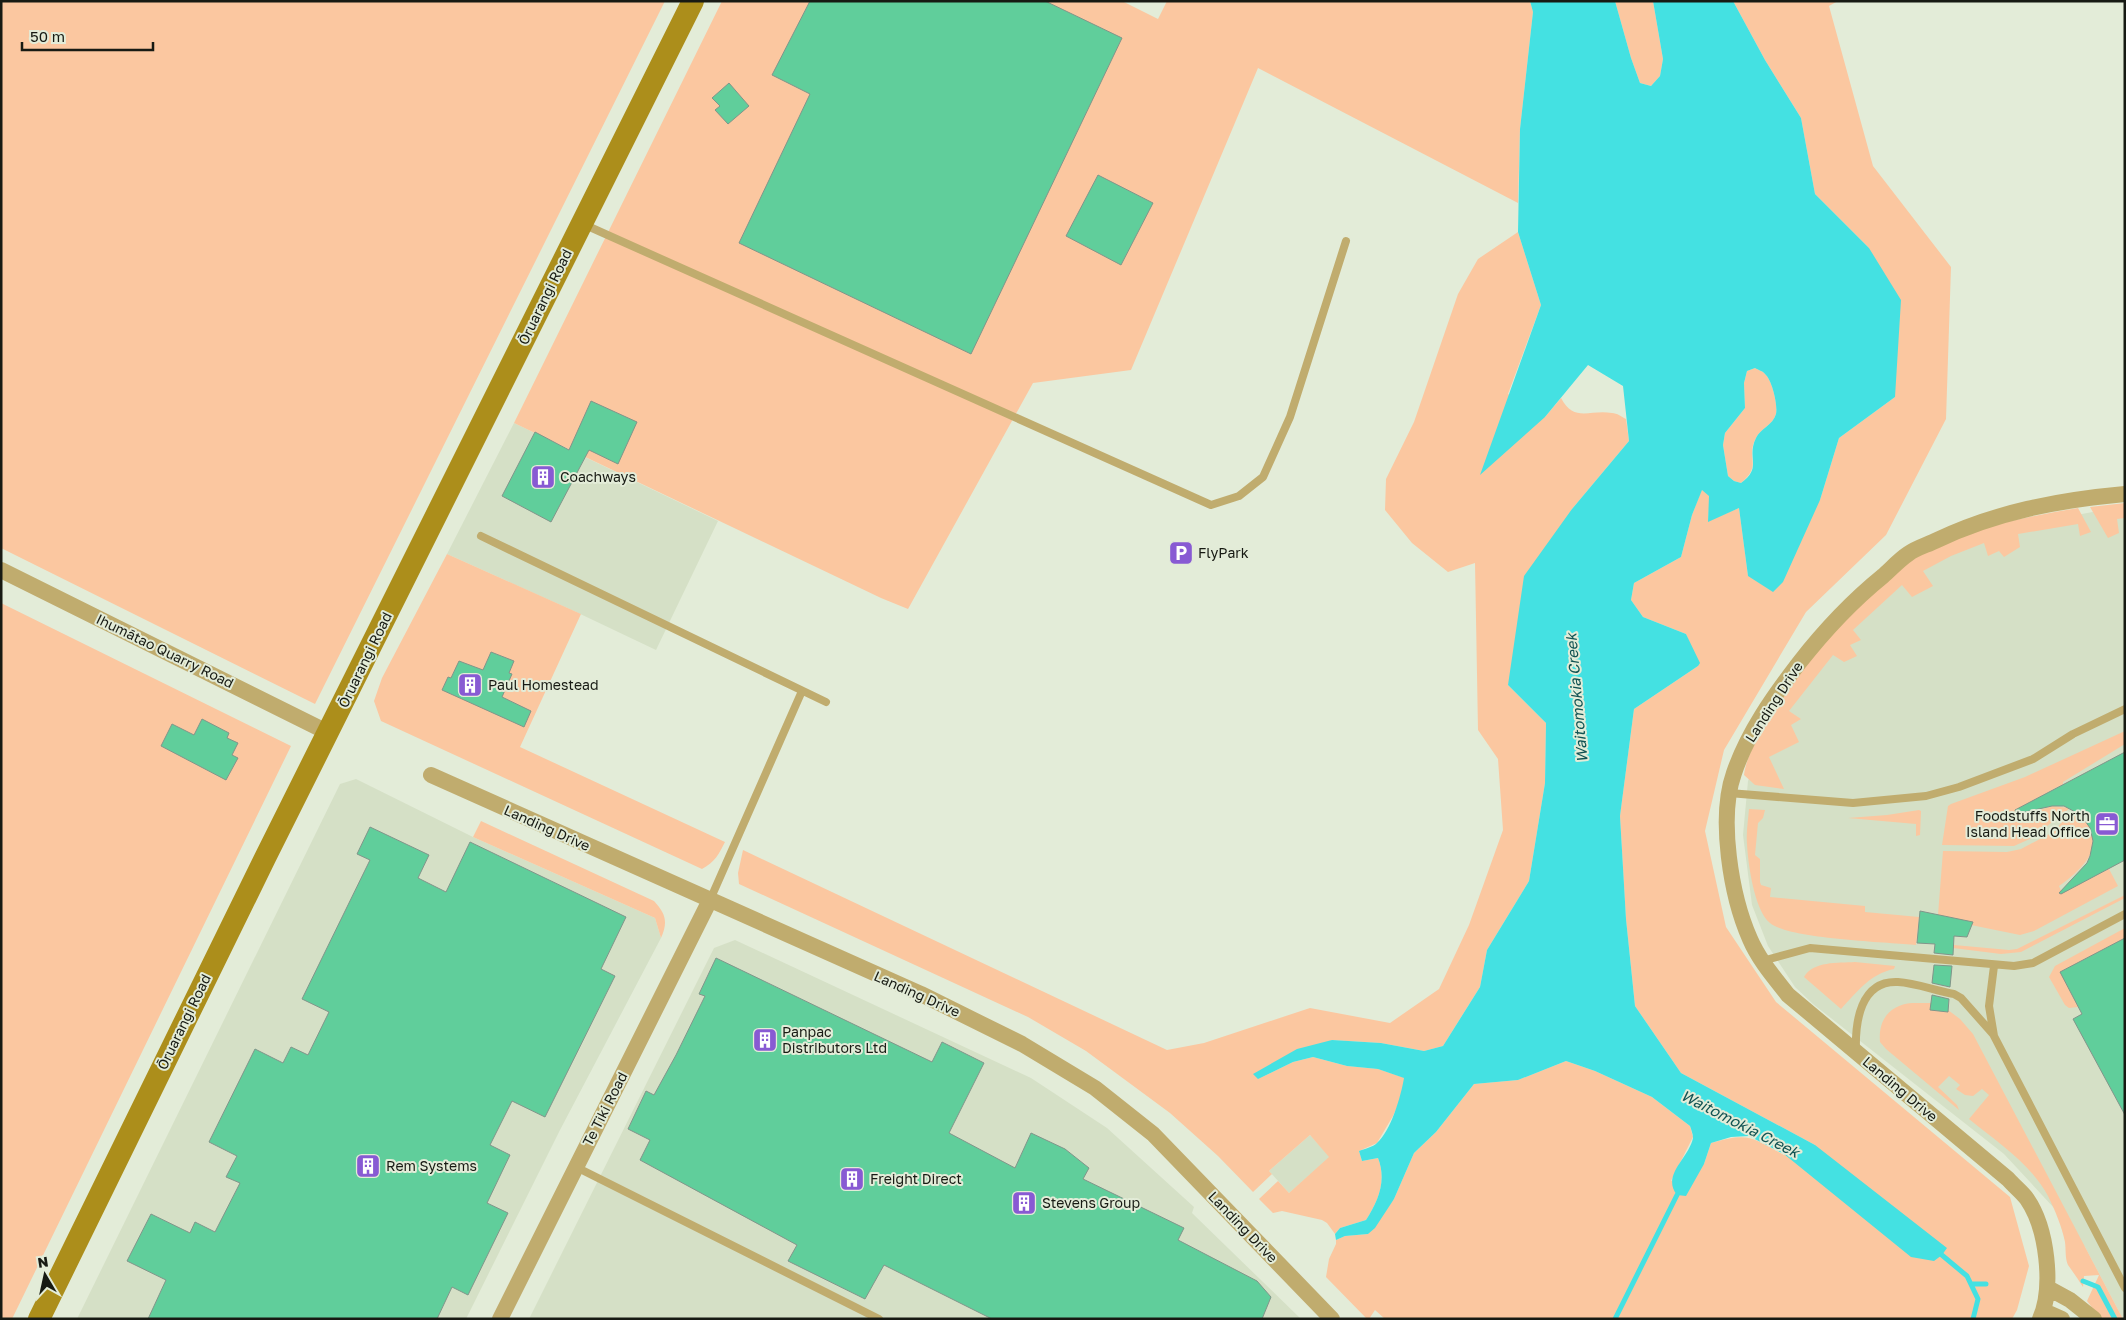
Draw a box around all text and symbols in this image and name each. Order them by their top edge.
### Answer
scale bar [22,20,154,52]
text: 50 m [30,27,65,45]
street label: Ōruarangi Road [514,246,575,347]
building icon: Coachways [530,464,556,490]
place label: Coachways [560,468,636,485]
parking icon: FlyPark [1168,540,1194,566]
place label: FlyPark [1198,544,1249,561]
street label: Ōruarangi Road [334,609,395,710]
street label: Ihumātao Quarry Road [94,610,237,691]
water label: Waitomokia Creek [1561,631,1591,764]
street label: Landing Drive [1741,658,1806,745]
building icon: Paul Homestead [457,672,483,698]
place label: Paul Homestead [488,676,599,693]
street label: Landing Drive [502,801,593,854]
place label: Foodstuffs North Island Head Office [1966,807,2090,840]
office icon: Foodstuffs North Island Head Office [2094,811,2120,837]
street label: Landing Drive [872,967,963,1020]
street label: Ōruarangi Road [153,971,214,1072]
place label: Panpac Distributors Ltd [782,1023,887,1056]
building icon: Panpac Distributors Ltd [752,1027,778,1053]
street label: Landing Drive [1859,1052,1941,1125]
street label: Te Tiki Road [579,1069,631,1149]
water label: Waitomokia Creek [1678,1086,1804,1161]
building icon: Rem Systems [355,1153,381,1179]
place label: Rem Systems [386,1157,477,1174]
building icon: Freight Direct [839,1166,865,1192]
place label: Freight Direct [870,1170,962,1187]
street label: Landing Drive [1205,1188,1282,1266]
building icon: Stevens Group [1011,1190,1037,1216]
place label: Stevens Group [1042,1194,1140,1211]
north arrow [20,1250,70,1300]
text: N [36,1252,49,1271]

